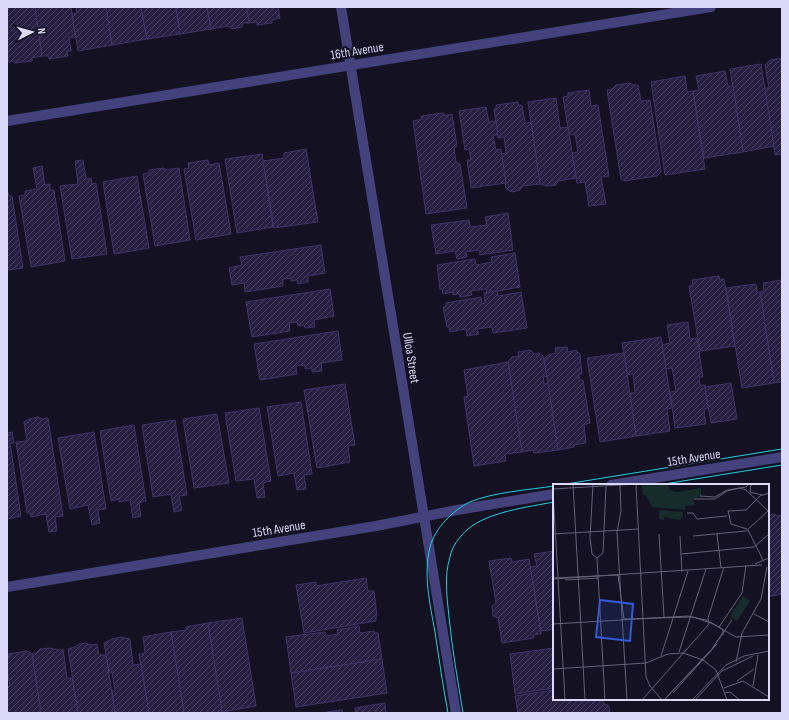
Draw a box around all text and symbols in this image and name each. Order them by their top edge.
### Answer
north arrow [12,12,52,52]
text: N [35,27,48,35]
street label: 16th Avenue [329,39,385,63]
street label: Ulloa Street [399,331,423,385]
street label: 15th Avenue [666,446,722,470]
inset map [553,484,769,700]
street label: 15th Avenue [251,517,307,541]

